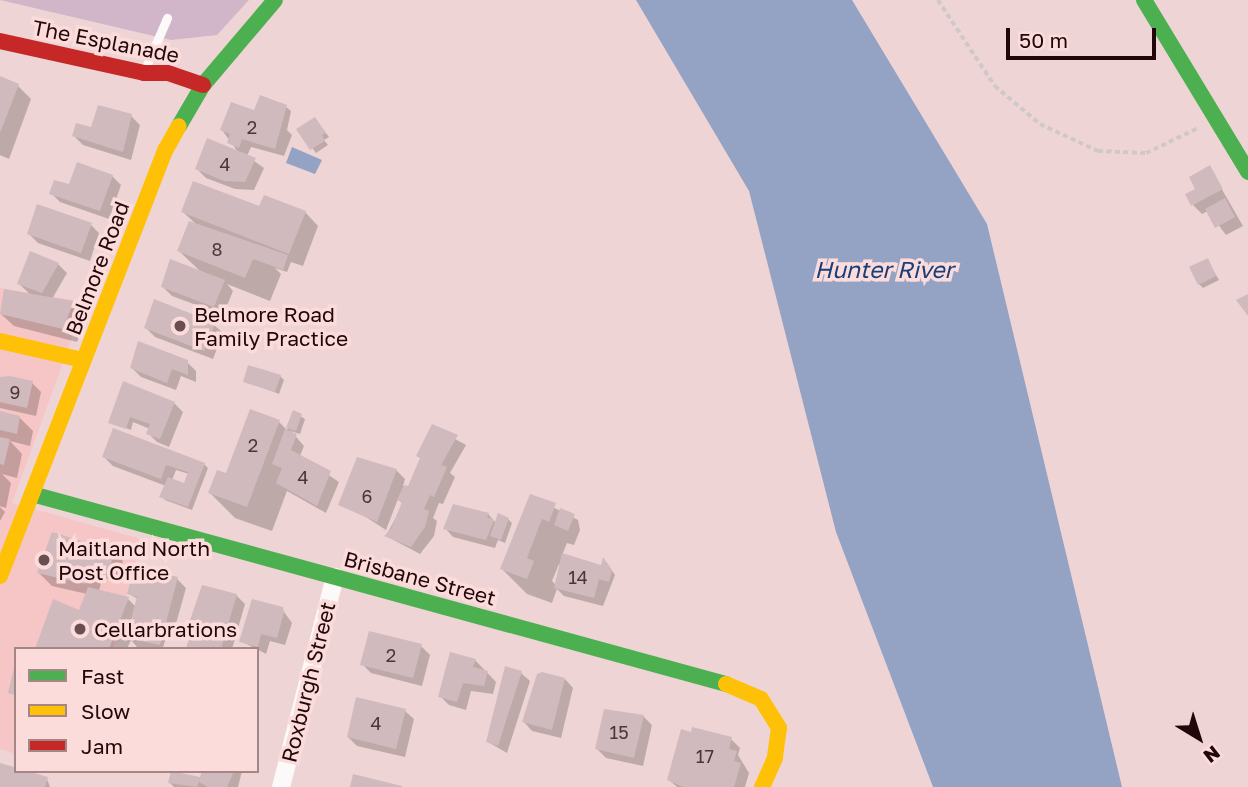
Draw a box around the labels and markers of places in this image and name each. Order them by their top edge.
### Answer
place label: Belmore Road Family Practice [194,301,348,351]
marker: Belmore Road Family Practice [172,318,188,334]
place label: Maitland North Post Office [58,535,210,585]
marker: Maitland North Post Office [36,552,52,568]
place label: Cellarbrations [94,616,237,642]
marker: Cellarbrations [72,621,88,637]

